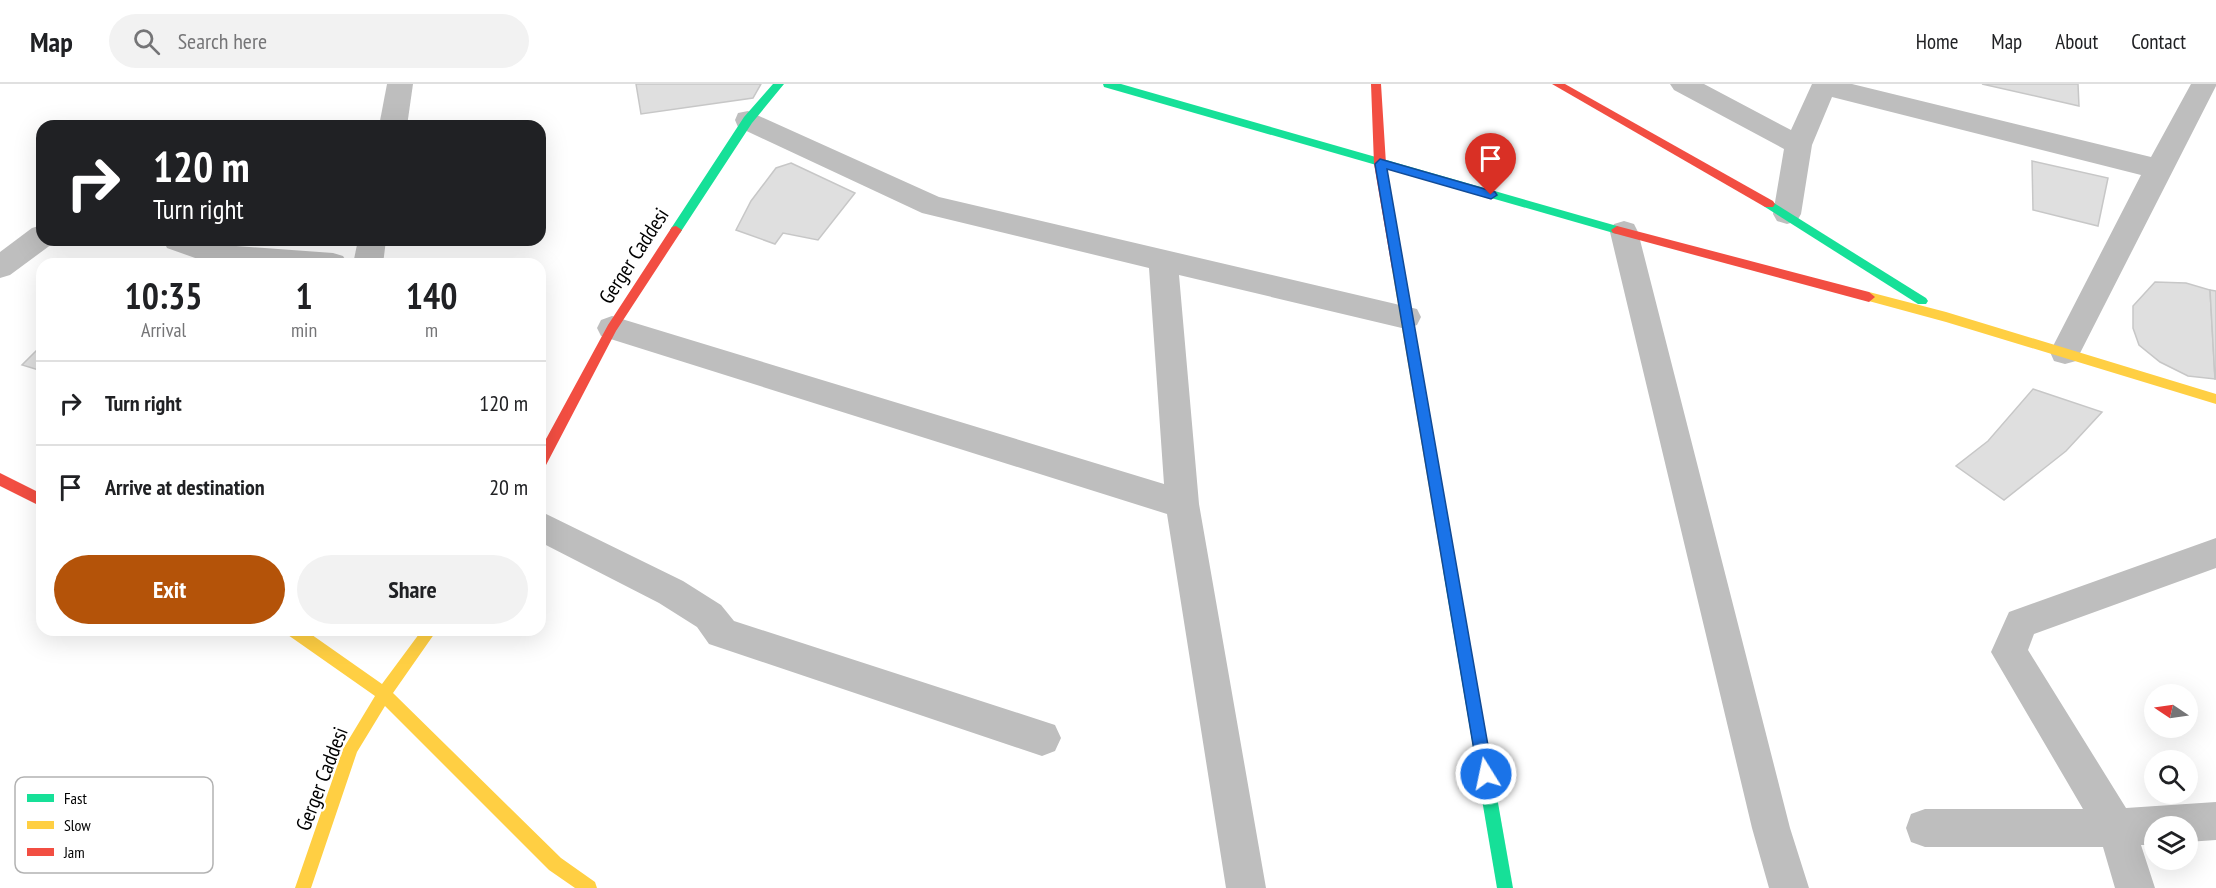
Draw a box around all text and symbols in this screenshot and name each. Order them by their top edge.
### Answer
search box [109,14,529,68]
text: Map [30,23,73,60]
icon: search [130,25,163,58]
text: Search here [178,27,267,55]
text: Home [1916,28,1958,55]
text: Map [1991,28,2022,55]
text: About [2055,28,2098,55]
text: Contact [2131,28,2186,55]
pin [1465,133,1516,195]
text: 120 m [153,139,250,194]
icon: arrive [1474,142,1507,175]
icon: right [54,144,132,222]
text: Turn right [153,192,244,226]
street label: Gerger Caddesi [593,203,675,309]
text: 10:35 [125,272,202,319]
text: 1 [295,272,313,319]
text: 140 [406,272,457,319]
text: Arrival [141,317,186,343]
text: min [291,317,317,343]
text: m [425,317,438,343]
icon: right [54,387,87,420]
text: Turn right [105,389,182,417]
text: 120 m [479,389,528,417]
icon: arrive [54,471,87,504]
text: Arrive at destination [105,473,265,501]
text: 20 m [489,473,528,501]
button: Exit [54,555,285,624]
button: Share [297,555,528,624]
north arrow [2144,684,2198,738]
map controls [2144,684,2198,870]
street label: Gerger Caddesi [289,723,354,835]
position arrow [1454,742,1518,806]
button: search [2144,750,2198,804]
legend [15,777,213,873]
text: Fast [64,788,87,808]
text: Slow [64,815,91,835]
button: layers [2144,816,2198,870]
text: Jam [63,842,85,862]

